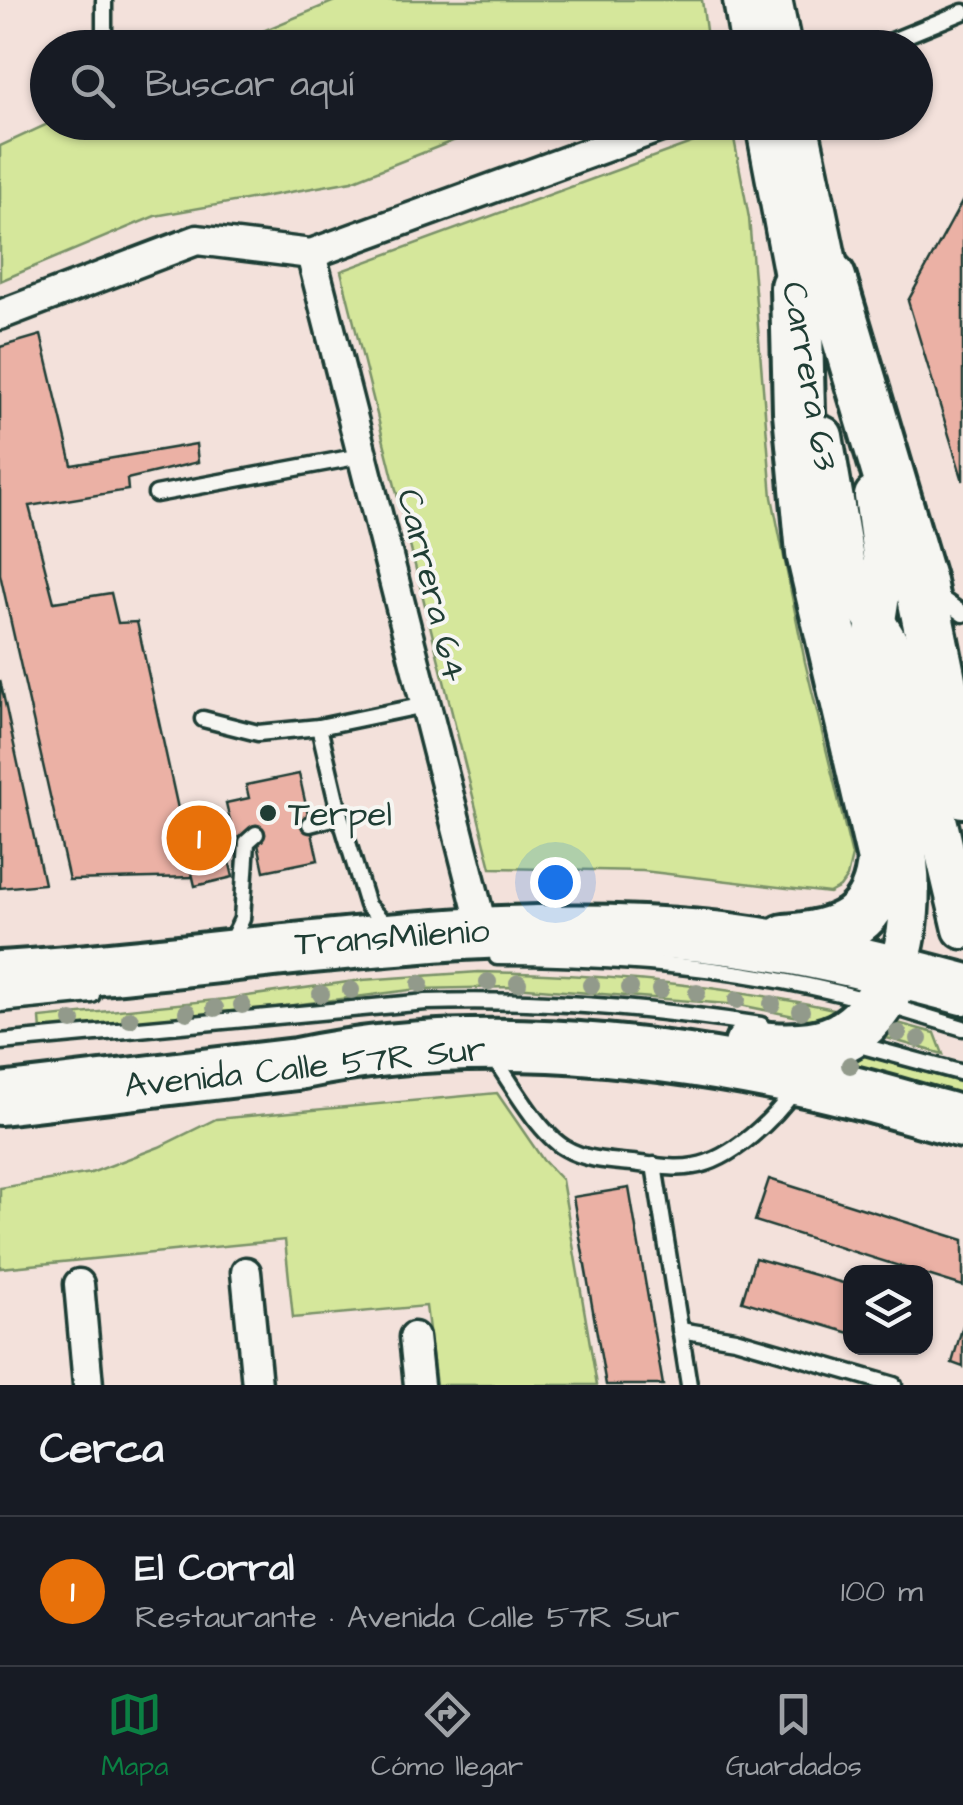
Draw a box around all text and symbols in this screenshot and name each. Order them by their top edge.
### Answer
search box [30,30,933,140]
icon: search [65,58,120,113]
text: Buscar aquí [145,59,354,111]
street label: Carrera 63 [769,278,850,475]
street label: Carrera 64 [384,484,479,687]
place label: Terpel [288,790,392,839]
pin: 1 [166,800,232,876]
marker: Terpel [257,802,279,824]
your location [530,857,581,908]
street label: TransMilenio [293,906,491,969]
street label: Avenida Calle 57R Sur [122,1024,488,1111]
map controls [843,1265,933,1355]
button: layers [843,1265,933,1355]
text: Cerca [40,1421,164,1479]
text: El Corral [135,1543,294,1595]
text: 1 [70,1569,75,1614]
text: 100 m [841,1569,923,1614]
text: Restaurante · Avenida Calle 57R Sur [135,1595,679,1640]
tab: Mapa [101,1687,168,1786]
tab: Cómo llegar [371,1687,523,1786]
tab: Guardados [726,1687,862,1786]

